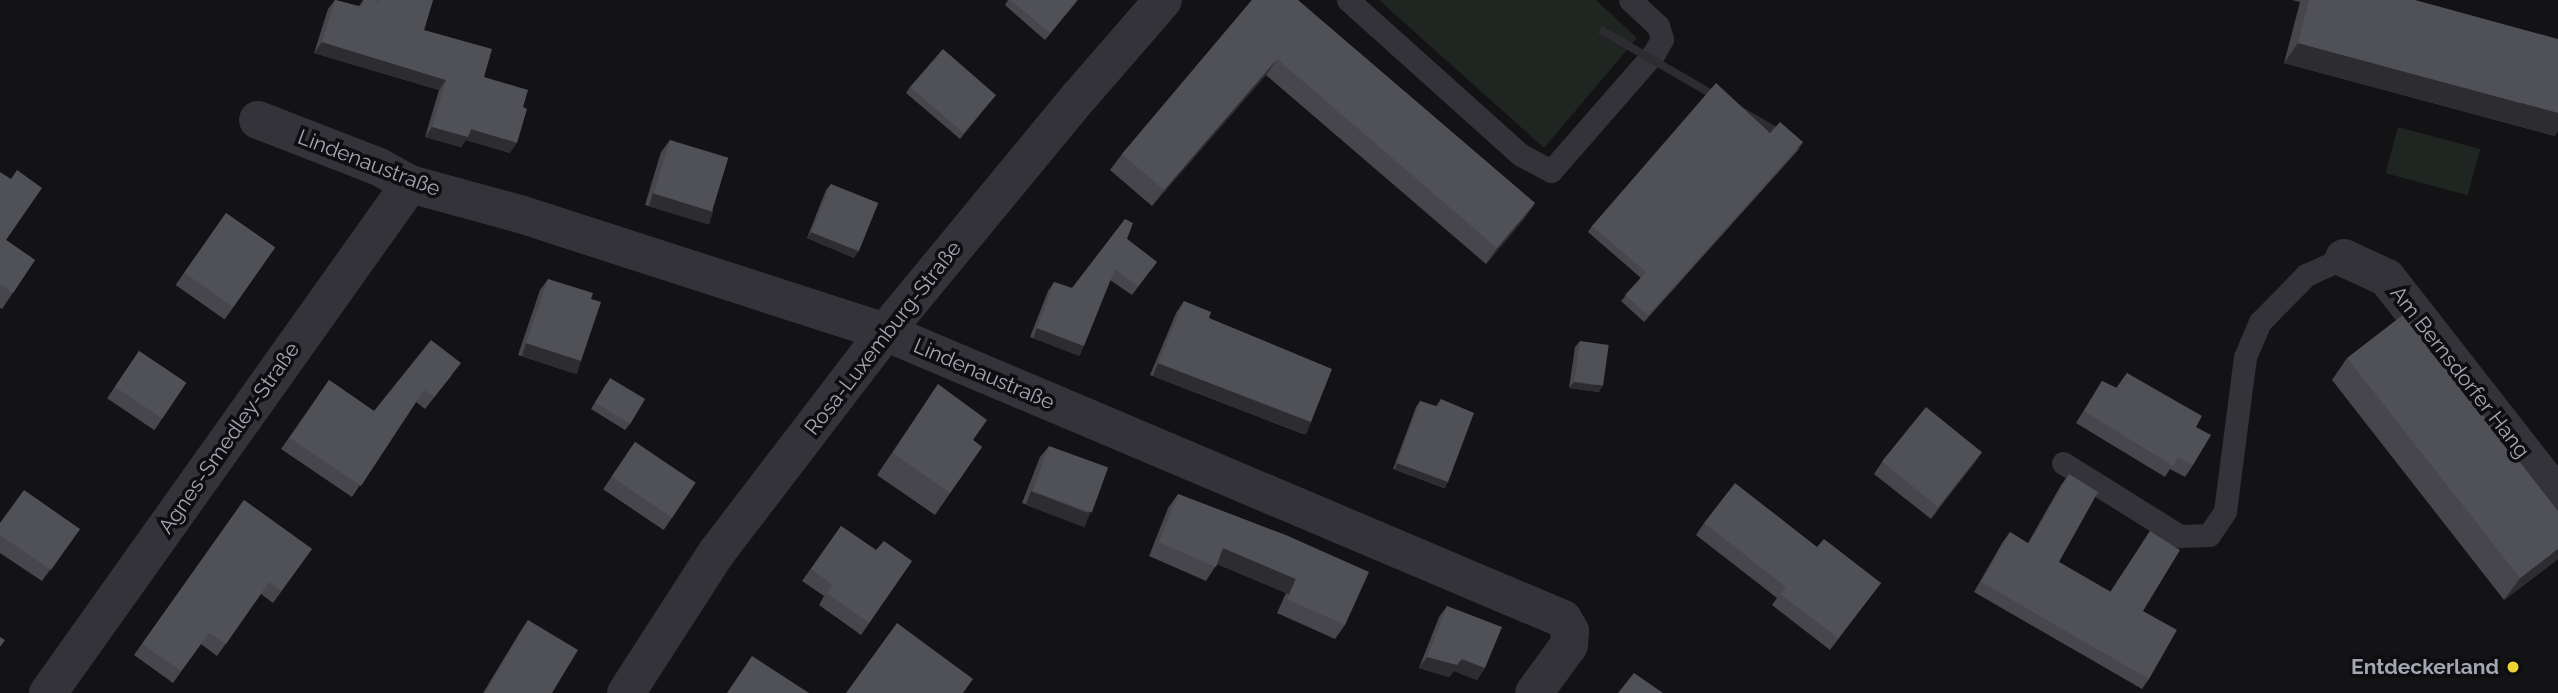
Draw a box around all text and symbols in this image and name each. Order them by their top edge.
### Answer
street label: Lindenaustraße [294,124,444,202]
street label: Rosa-Luxemburg-Straße [799,236,967,440]
street label: Am Bernsdorfer Hang [2385,281,2535,463]
street label: Lindenaustraße [910,333,1058,415]
street label: Agnes-Smedley-Straße [153,337,305,539]
place label: Entdeckerland [2351,654,2499,680]
marker: Entdeckerland [2505,659,2521,675]

